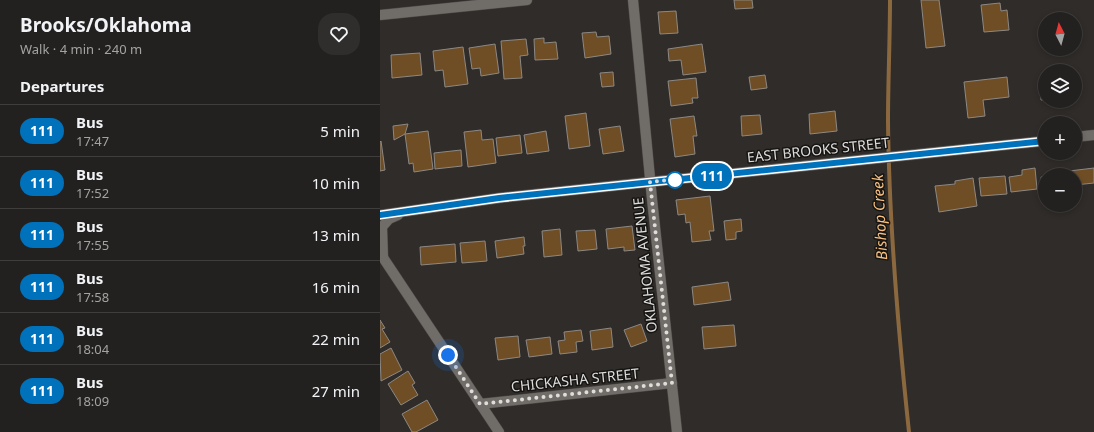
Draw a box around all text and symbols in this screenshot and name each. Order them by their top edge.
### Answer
text: Brooks/Oklahoma [20,12,192,38]
north arrow [1038,12,1082,56]
map controls [1038,12,1082,212]
button: heart [318,13,360,55]
text: Walk · 4 min · 240 m [20,40,142,58]
button: layers [1038,64,1082,108]
text: Departures [20,76,104,96]
text: Bus [76,112,103,132]
button: + [1038,116,1082,160]
text: 111 [30,121,54,140]
text: 5 min [320,121,360,141]
text: 17:47 [76,132,109,150]
street label: EAST BROOKS STREET [746,133,890,166]
line badge: 111 [689,163,735,189]
text: Bus [76,164,103,184]
text: 111 [700,166,724,185]
button: − [1038,168,1082,212]
unlabelled marker [666,171,684,189]
text: 111 [30,173,54,192]
text: 10 min [312,173,360,193]
water label: Bishop Creek [867,173,891,260]
text: 17:52 [76,184,109,202]
street label: OKLAHOMA AVENUE [628,197,661,334]
text: Bus [76,216,103,236]
text: 111 [30,225,54,244]
text: 13 min [312,225,360,245]
text: 17:55 [76,236,109,254]
text: Bus [76,268,103,288]
text: 111 [30,277,54,296]
text: 16 min [312,277,360,297]
text: 17:58 [76,288,109,306]
text: Bus [76,320,103,340]
text: 111 [30,329,54,348]
text: 22 min [312,329,360,349]
text: 18:04 [76,340,109,358]
your location [438,345,458,365]
street label: CHICKASHA STREET [510,363,640,396]
text: Bus [76,372,103,392]
text: 111 [30,381,54,400]
text: 27 min [312,381,360,401]
text: 18:09 [76,392,109,410]

